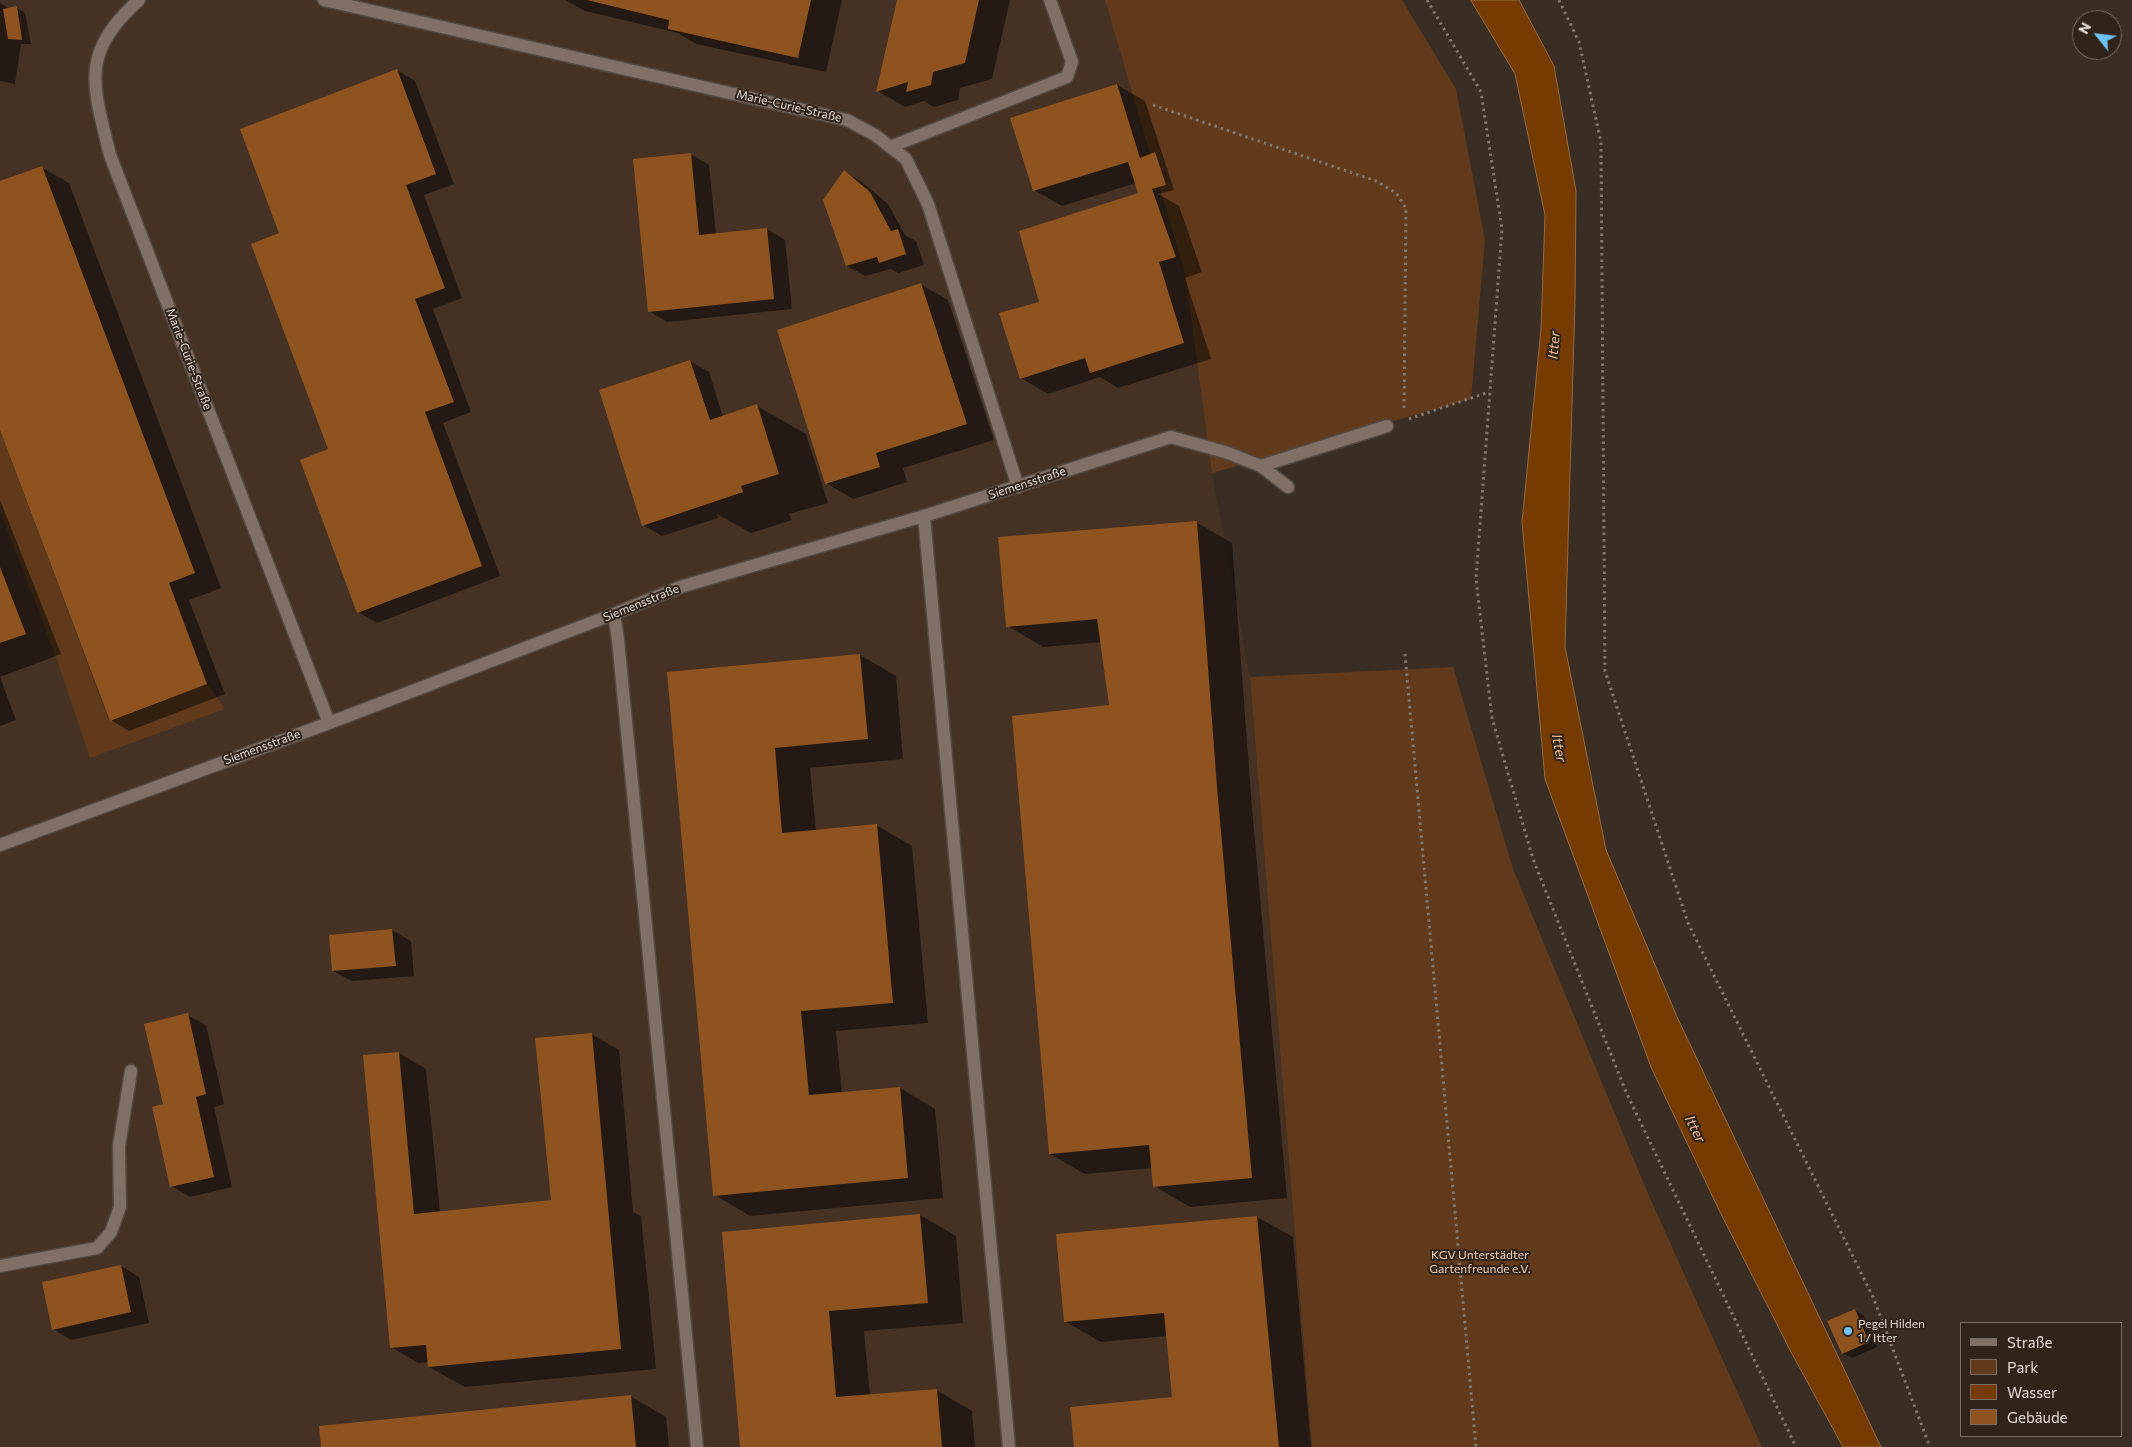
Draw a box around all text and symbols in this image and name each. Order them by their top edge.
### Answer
north arrow [2072,10,2122,60]
text: N [2074,19,2094,37]
street label: Marie-Curie-Straße [735,87,843,125]
street label: Marie-Curie-Straße [163,306,215,412]
water label: Itter [1544,330,1564,360]
street label: Siemensstraße [987,464,1067,502]
street label: Siemensstraße [601,581,681,625]
street label: Siemensstraße [222,726,302,768]
water label: Itter [1548,733,1570,763]
water label: Itter [1681,1113,1709,1145]
park label: KGV Unterstädter Gartenfreunde e.V. [1429,1248,1531,1276]
place label: Pegel Hilden 1 / Itter [1858,1317,1925,1345]
legend [1960,1322,2122,1437]
marker: Pegel Hilden 1 / Itter [1842,1325,1854,1337]
text: Straße [2007,1333,2053,1351]
text: Park [2007,1358,2038,1376]
text: Wasser [2007,1383,2057,1401]
text: Gebäude [2007,1408,2068,1426]

